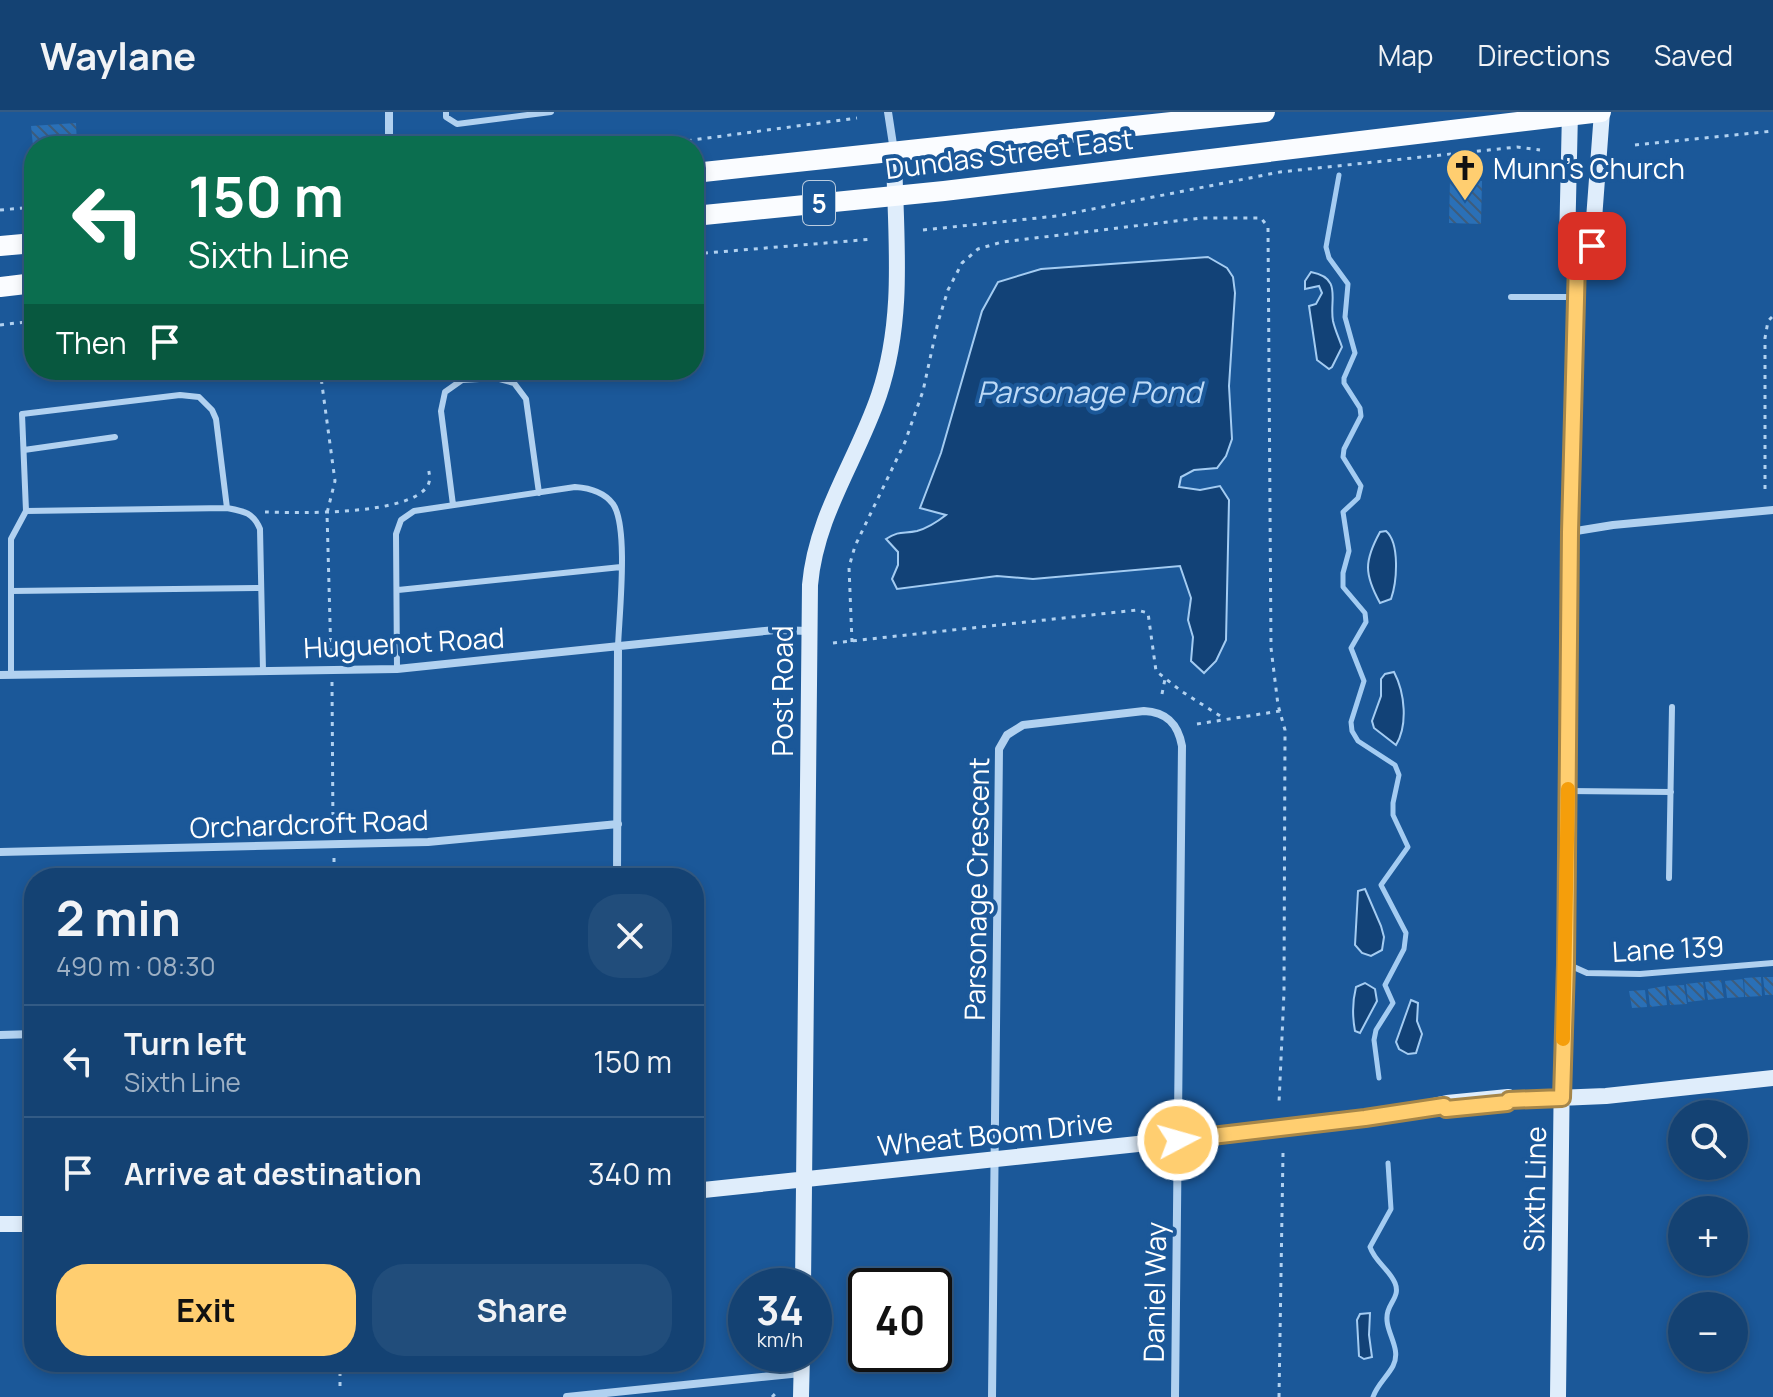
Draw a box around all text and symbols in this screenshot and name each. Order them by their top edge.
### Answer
text: Waylane [40,29,196,81]
text: Map [1378,36,1433,74]
text: Directions [1477,36,1610,74]
text: Saved [1654,36,1733,74]
street label: Dundas Street East [883,119,1135,187]
church icon: Munn's Church [1444,147,1486,202]
place label: Munn's Church [1493,149,1685,187]
text: 150 m [188,157,344,234]
icon: left [56,168,160,272]
road number: 5 [803,181,835,225]
pin [1558,212,1626,280]
icon: arrive [1570,224,1614,268]
text: Sixth Line [188,230,350,279]
icon: arrive [143,320,187,364]
text: Then [56,322,127,363]
water label: Parsonage Pond [977,371,1206,412]
street label: Huguenot Road [303,618,505,666]
street label: Post Road [763,625,801,757]
street label: Parsonage Crescent [955,757,997,1021]
street label: Orchardcroft Road [189,800,429,846]
text: 2 min [56,885,181,950]
button: close [588,894,672,978]
street label: Lane 139 [1611,926,1725,970]
text: 490 m · 08:30 [56,948,216,984]
text: Turn left [124,1023,247,1064]
icon: left [56,1039,100,1083]
text: 150 m [593,1041,672,1082]
text: Sixth Line [124,1064,241,1100]
position arrow [1136,1098,1220,1182]
map controls [1668,1100,1748,1372]
button: search [1668,1100,1748,1180]
street label: Wheat Boom Drive [875,1102,1115,1164]
street label: Sixth Line [1514,1126,1554,1252]
icon: arrive [56,1151,100,1195]
text: Arrive at destination [124,1153,422,1194]
text: 340 m [588,1153,672,1194]
button: + [1668,1196,1748,1276]
street label: Daniel Way [1134,1221,1174,1363]
button: Exit [56,1264,356,1356]
button: Share [372,1264,672,1356]
speed limit sign: 40 [848,1268,952,1372]
text: 34 [756,1282,804,1337]
button: − [1668,1292,1748,1372]
text: km/h [757,1326,803,1353]

